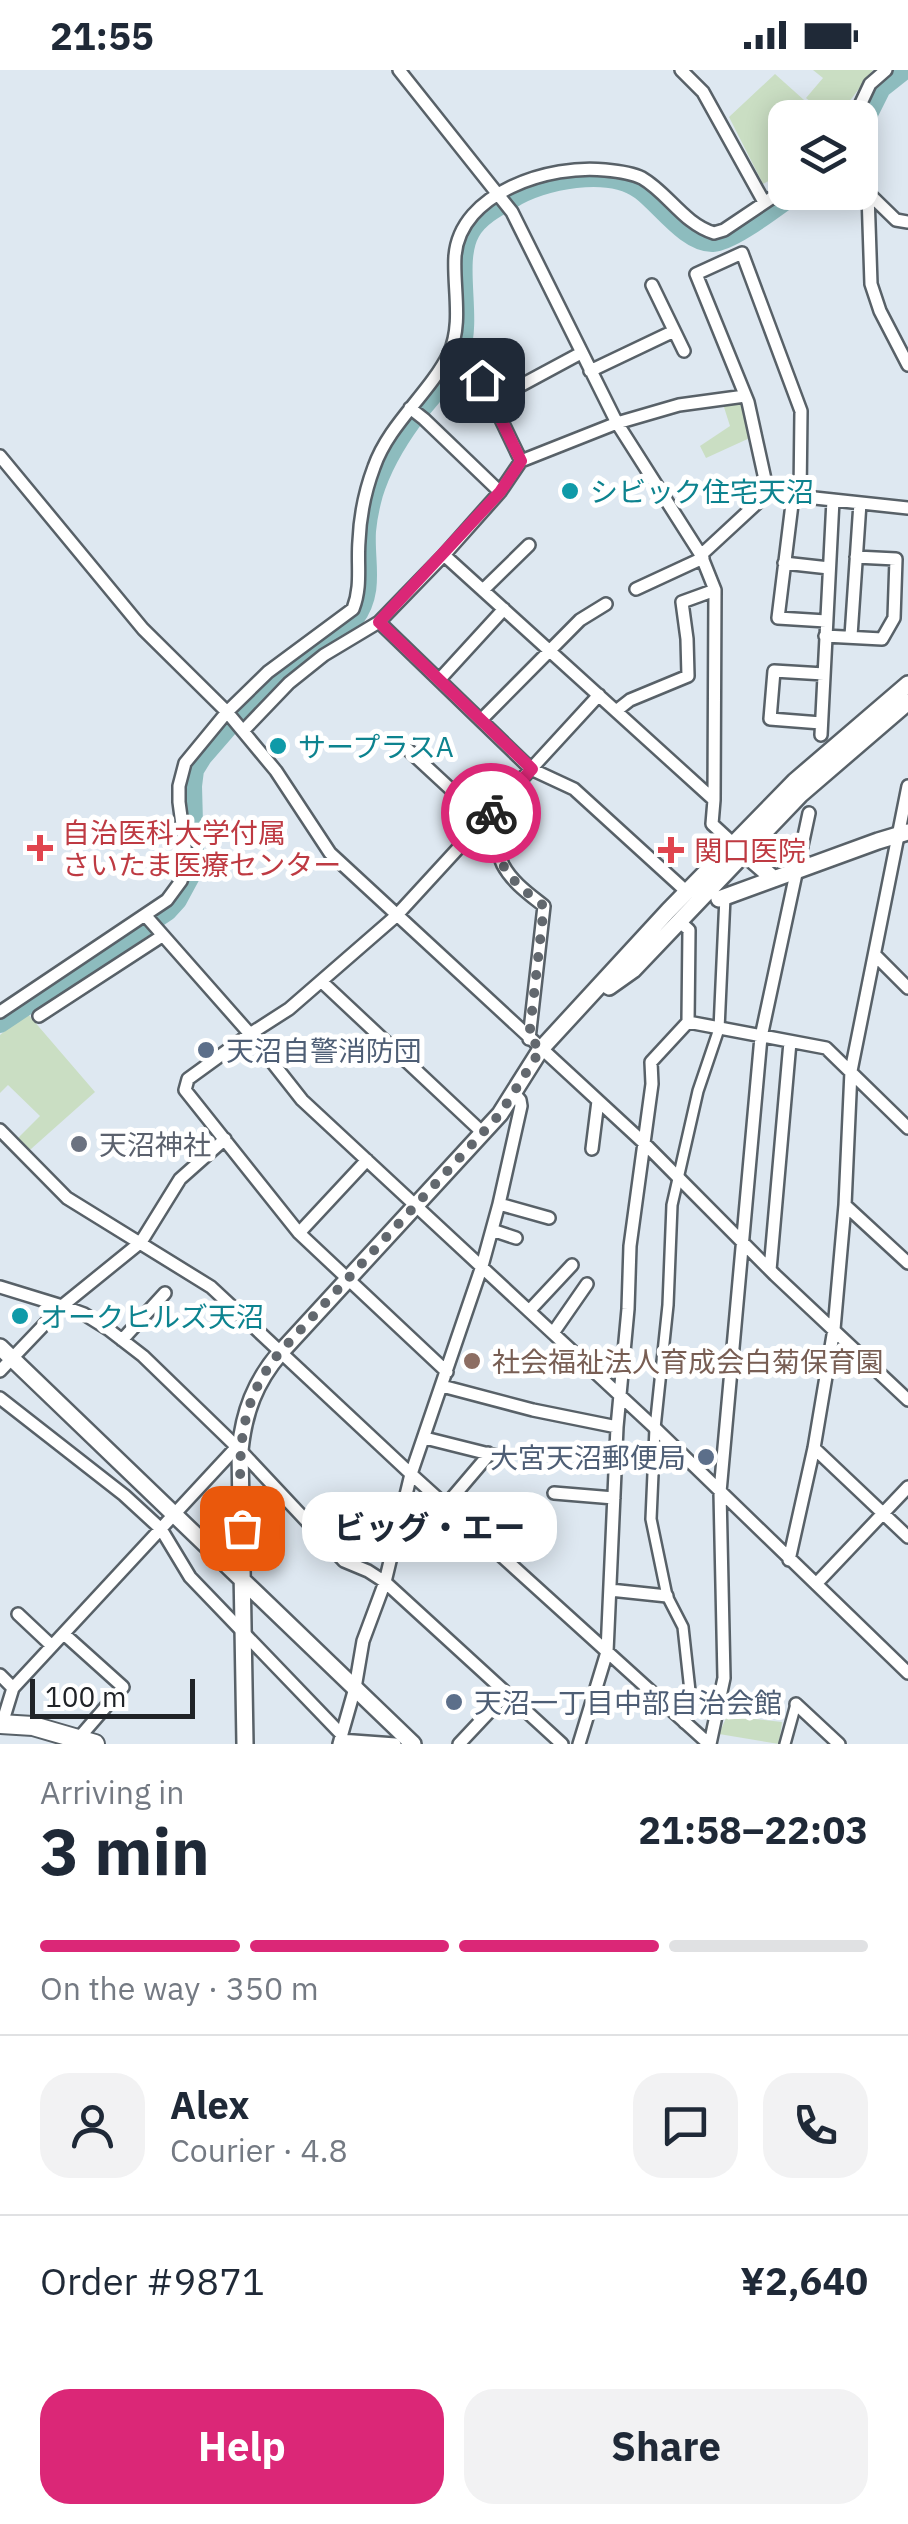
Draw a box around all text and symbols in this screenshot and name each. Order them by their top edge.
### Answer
text: 21:55 [50,11,154,60]
map controls [768,100,878,210]
button: layers [768,100,878,210]
pin [440,338,525,423]
icon: home [455,353,510,408]
place label: シビック住宅天沼 [590,473,814,510]
marker: シビック住宅天沼 [559,480,581,502]
place label: サープラスA [298,728,454,765]
marker: サープラスA [267,735,289,757]
courier [441,763,541,863]
icon: bike [464,786,519,841]
place label: 自治医科大学付属 さいたま医療センター [62,814,341,883]
place label: 関口医院 [694,832,806,869]
marker: 自治医科大学付属 さいたま医療センター [27,835,53,861]
marker: 関口医院 [658,837,684,863]
place label: 天沼自警消防団 [226,1032,422,1069]
marker: 天沼自警消防団 [195,1039,217,1061]
place label: 天沼神社 [99,1126,211,1163]
marker: 天沼神社 [68,1133,90,1155]
place label: オークヒルズ天沼 [40,1298,264,1335]
marker: オークヒルズ天沼 [9,1305,31,1327]
place label: 社会福祉法人育成会白菊保育園 [492,1343,884,1380]
marker: 社会福祉法人育成会白菊保育園 [461,1350,483,1372]
place label: 大宮天沼郵便局 [490,1439,686,1476]
marker: 大宮天沼郵便局 [695,1446,717,1468]
pin [200,1486,285,1571]
callout: ビッグ・エー [302,1493,557,1563]
icon: bag [215,1501,270,1556]
text: ビッグ・エー [333,1506,526,1548]
scale bar [30,1674,195,1718]
text: 100 m [45,1678,126,1715]
place label: 天沼一丁目中部自治会館 [474,1684,782,1721]
marker: 天沼一丁目中部自治会館 [443,1691,465,1713]
text: Arriving in [40,1771,185,1813]
text: 21:58–22:03 [638,1805,868,1854]
text: 3 min [40,1808,210,1893]
text: On the way · 350 m [40,1967,319,2009]
button: person [40,2073,145,2178]
button: chat [633,2073,738,2178]
button: phone [763,2073,868,2178]
text: Alex [170,2080,250,2129]
text: Courier · 4.8 [170,2129,348,2171]
text: Order #9871 [40,2256,265,2305]
text: ¥2,640 [740,2256,868,2305]
button: Help [40,2389,444,2504]
button: Share [464,2389,868,2504]

